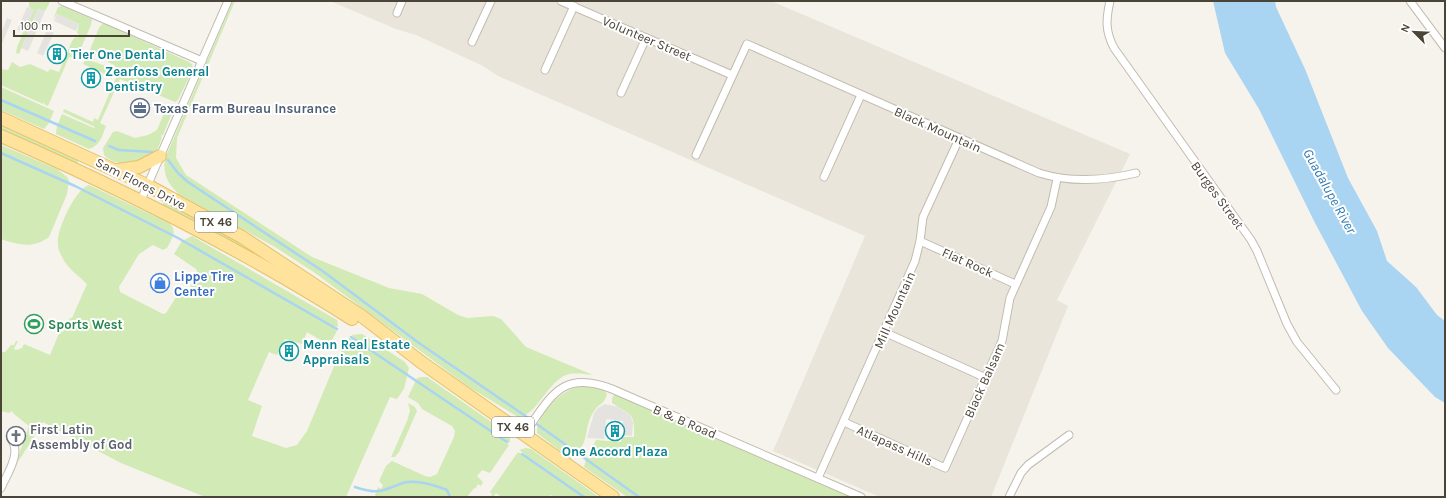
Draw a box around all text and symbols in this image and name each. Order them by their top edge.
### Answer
scale bar [14,12,129,38]
north arrow [1394,12,1434,52]
street label: Volunteer Street [600,13,694,64]
text: 100 m [20,19,52,33]
text: N [1398,22,1413,34]
building icon: Tier One Dental [46,43,68,65]
place label: Tier One Dental [71,47,165,62]
place label: Zearfoss General Dentistry [105,64,209,94]
building icon: Zearfoss General Dentistry [80,67,102,89]
office icon: Texas Farm Bureau Insurance [129,97,151,119]
place label: Texas Farm Bureau Insurance [154,101,336,116]
street label: Black Mountain [892,104,984,155]
water label: Guadalupe River [1299,146,1361,238]
street label: Sam Flores Drive [93,154,189,213]
street label: Burges Street [1188,158,1247,232]
road number: TX 46 [195,212,237,232]
street label: Flat Rock [940,244,996,280]
place label: Lippe Tire Center [174,269,234,299]
street label: Mill Mountain [871,269,918,351]
shop icon: Lippe Tire Center [149,272,171,294]
sports icon: Sports West [23,313,45,335]
place label: Sports West [48,317,123,332]
place label: Menn Real Estate Appraisals [303,337,410,367]
building icon: Menn Real Estate Appraisals [278,340,300,362]
street label: Black Balsam [961,340,1008,420]
street label: B & B Road [651,401,719,442]
road number: TX 46 [492,417,534,437]
building icon: One Accord Plaza [604,420,626,442]
place label: First Latin Assembly of God [30,422,132,452]
street label: Atlapass Hills [855,422,935,469]
church icon: First Latin Assembly of God [5,425,27,447]
place label: One Accord Plaza [562,444,668,459]

